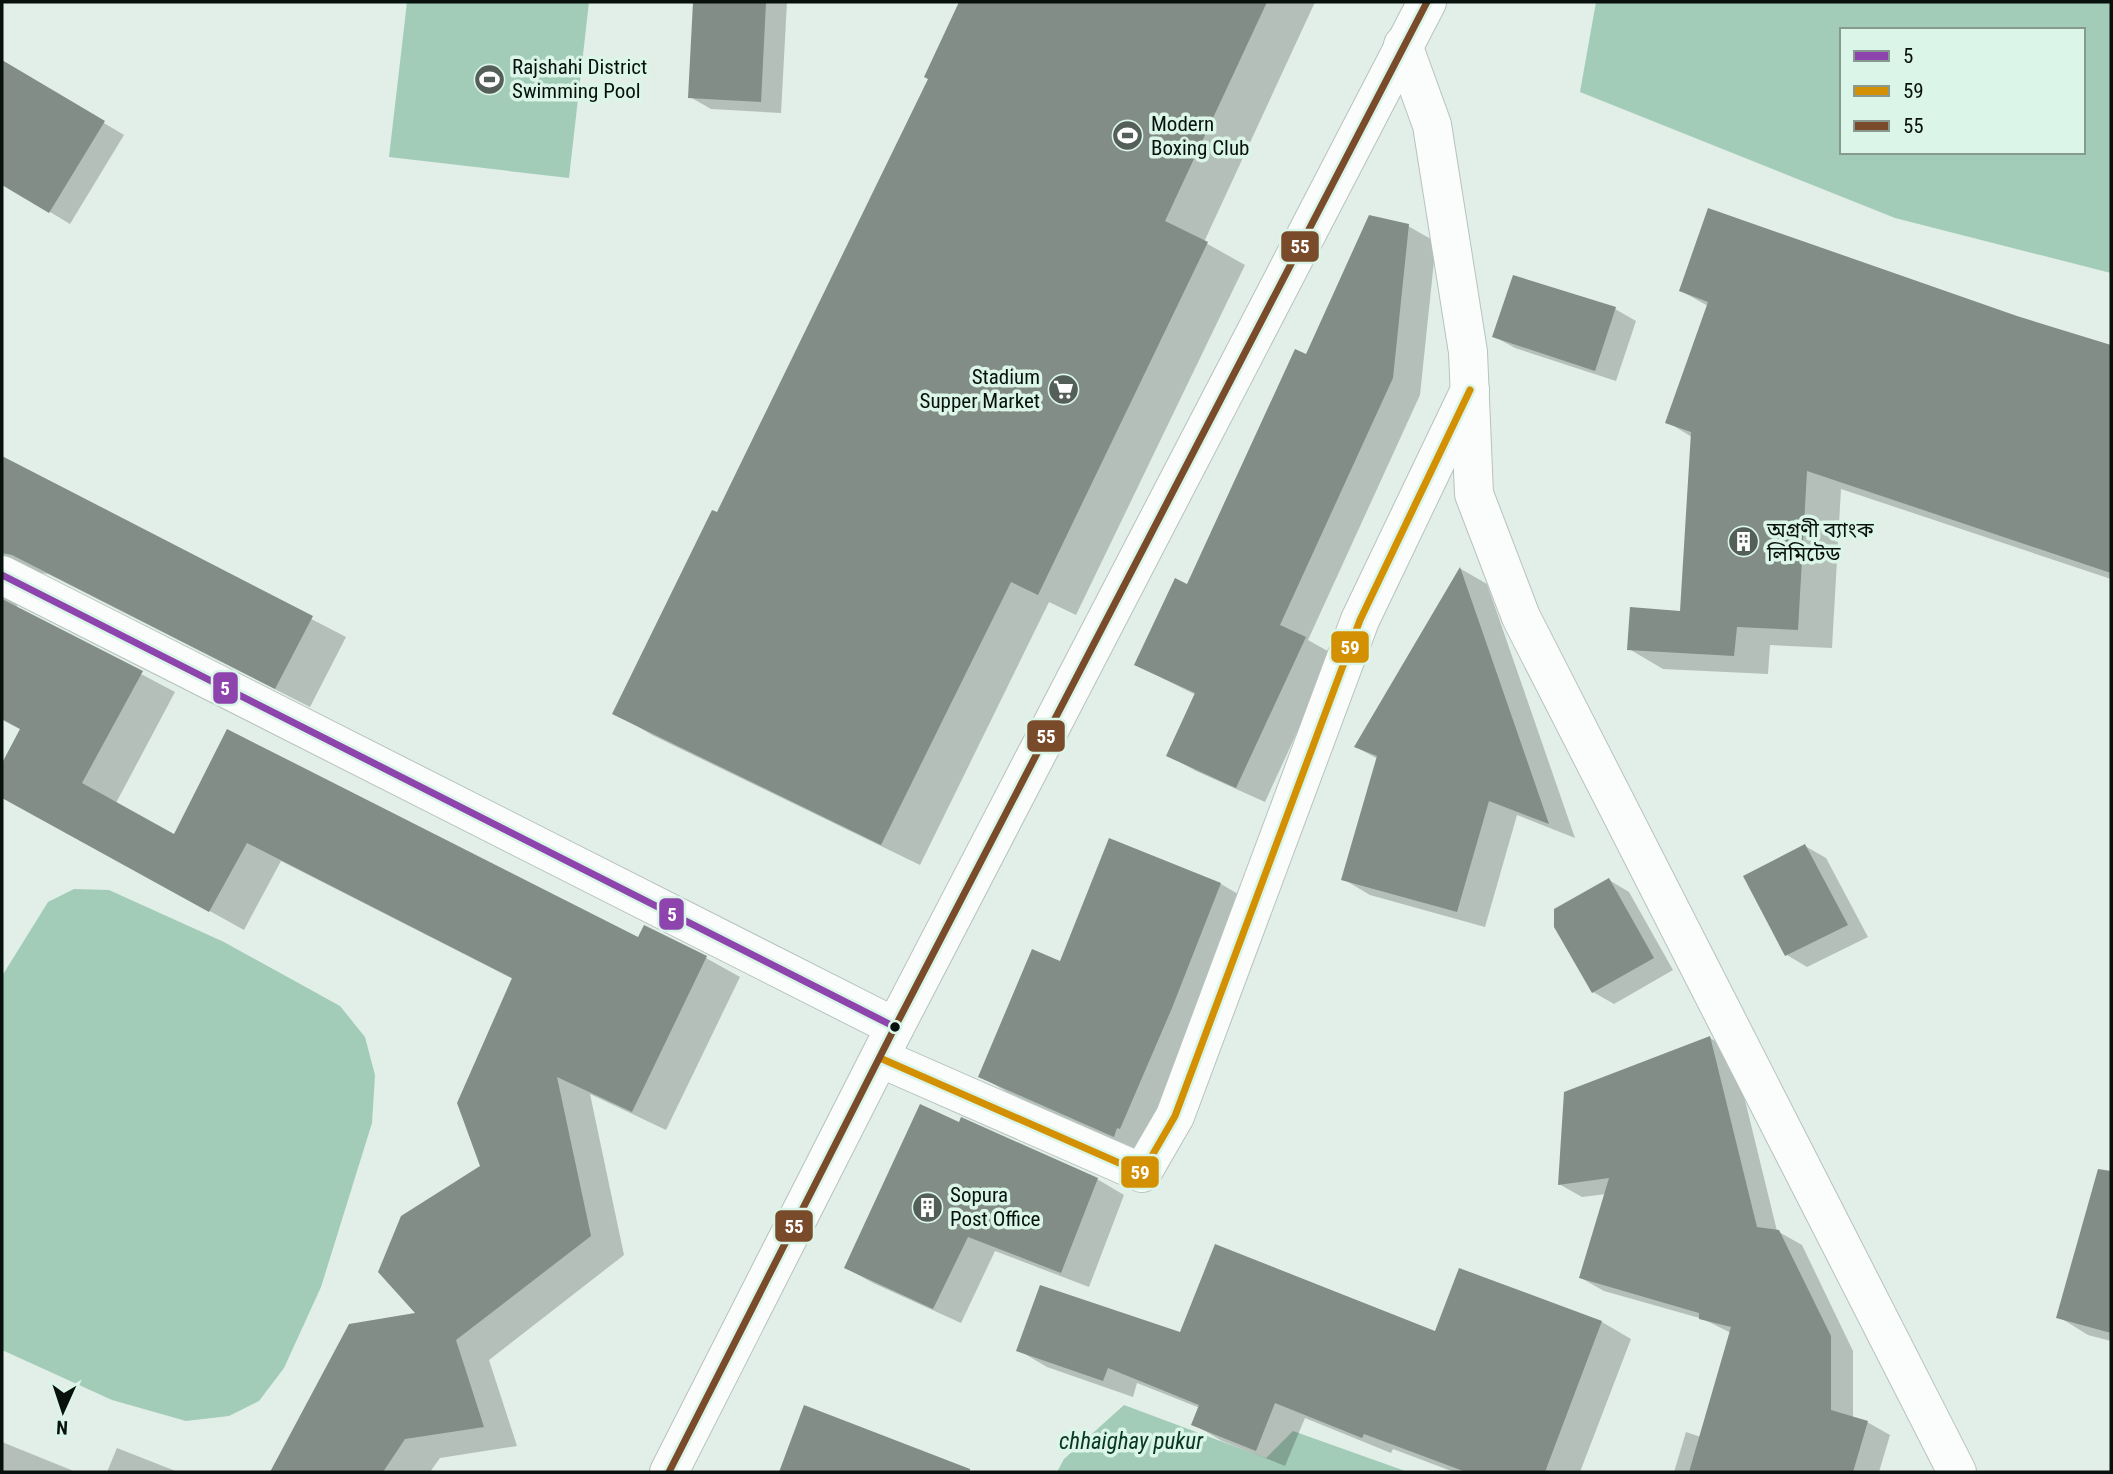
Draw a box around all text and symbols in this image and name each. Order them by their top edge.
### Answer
legend [1840,28,2085,154]
text: 5 [1903,44,1913,68]
place label: Rajshahi District Swimming Pool [512,55,647,103]
sports icon: Rajshahi District Swimming Pool [472,62,506,96]
text: 59 [1903,79,1924,103]
place label: Modern Boxing Club [1151,112,1249,160]
text: 55 [1903,114,1924,138]
sports icon: Modern Boxing Club [1111,119,1145,153]
line badge: 55 [1280,230,1320,263]
text: 55 [1290,235,1310,258]
place label: Stadium Supper Market [920,365,1040,413]
supermarket icon: Stadium Supper Market [1046,372,1080,406]
place label: অগ্রণী ব্যাংক লিমিটেড [1766,518,1875,566]
building icon: অগ্রণী ব্যাংক লিমিটেড [1727,525,1761,559]
line badge: 59 [1330,630,1370,664]
text: 59 [1340,636,1360,659]
line badge: 5 [212,671,239,705]
text: 5 [220,677,230,700]
line badge: 55 [1026,719,1066,753]
text: 55 [1036,725,1056,748]
line badge: 5 [658,897,685,931]
text: 5 [667,903,677,926]
unlabelled marker [888,1020,902,1034]
line badge: 59 [1120,1155,1160,1189]
text: 59 [1130,1161,1150,1184]
place label: Sopura Post Office [950,1183,1041,1231]
building icon: Sopura Post Office [910,1190,944,1224]
line badge: 55 [774,1209,814,1243]
text: 55 [784,1215,804,1238]
north arrow [28,1376,98,1446]
text: N [56,1416,69,1439]
water label: chhaighay pukur [1059,1428,1204,1455]

